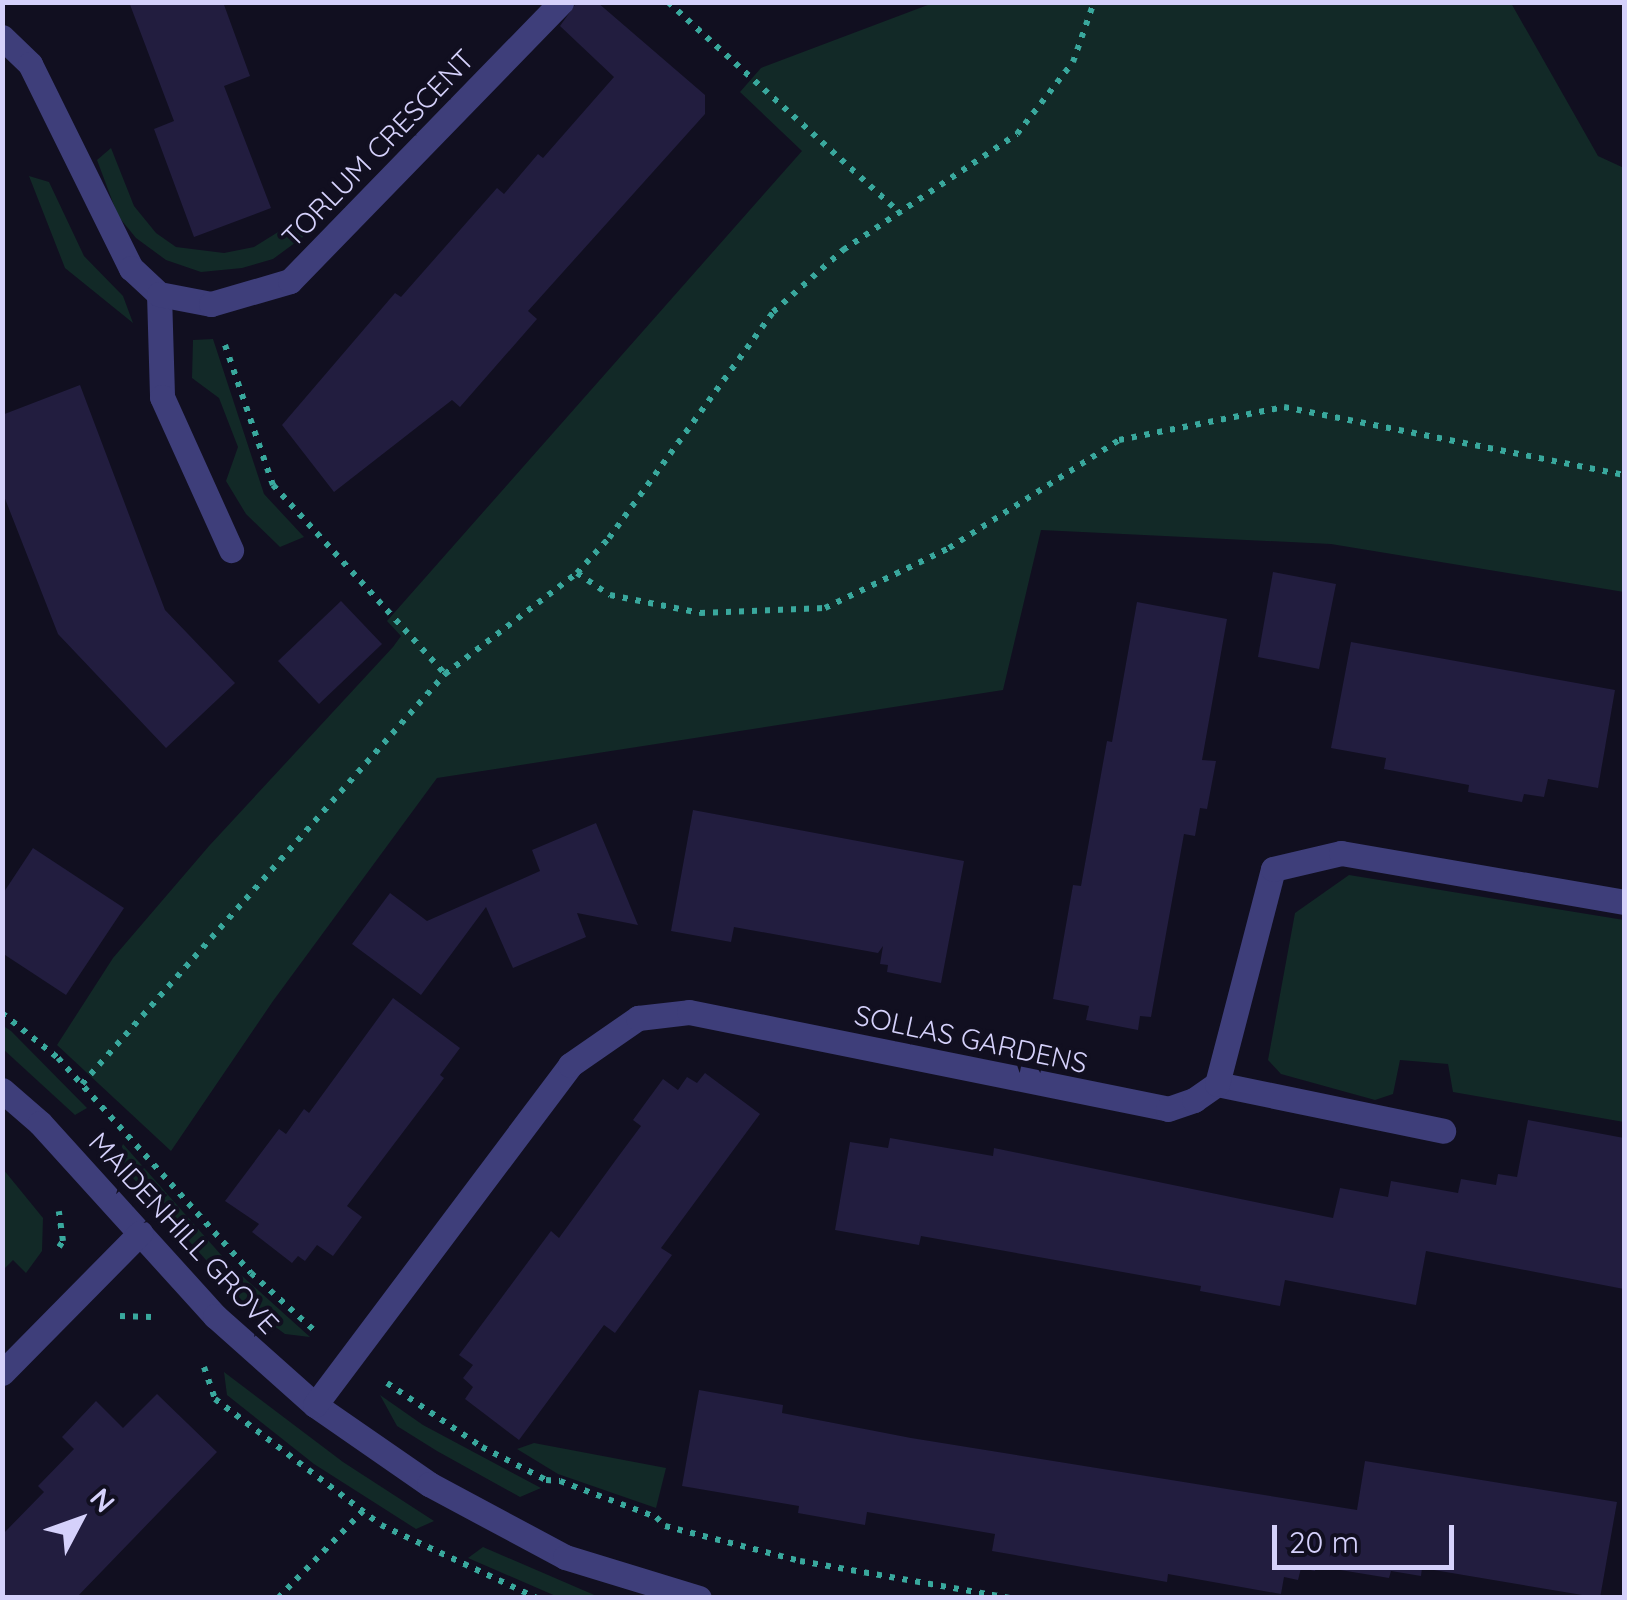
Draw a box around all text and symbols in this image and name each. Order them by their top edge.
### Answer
street label: TORLUM CRESCENT [275,42,481,254]
street label: SOLLAS GARDENS [852,998,1090,1080]
street label: MAIDENHILL GROVE [82,1125,286,1341]
north arrow [30,1470,130,1570]
text: N [83,1481,123,1519]
scale bar [1277,1505,1460,1567]
text: 20 m [1289,1523,1359,1561]

